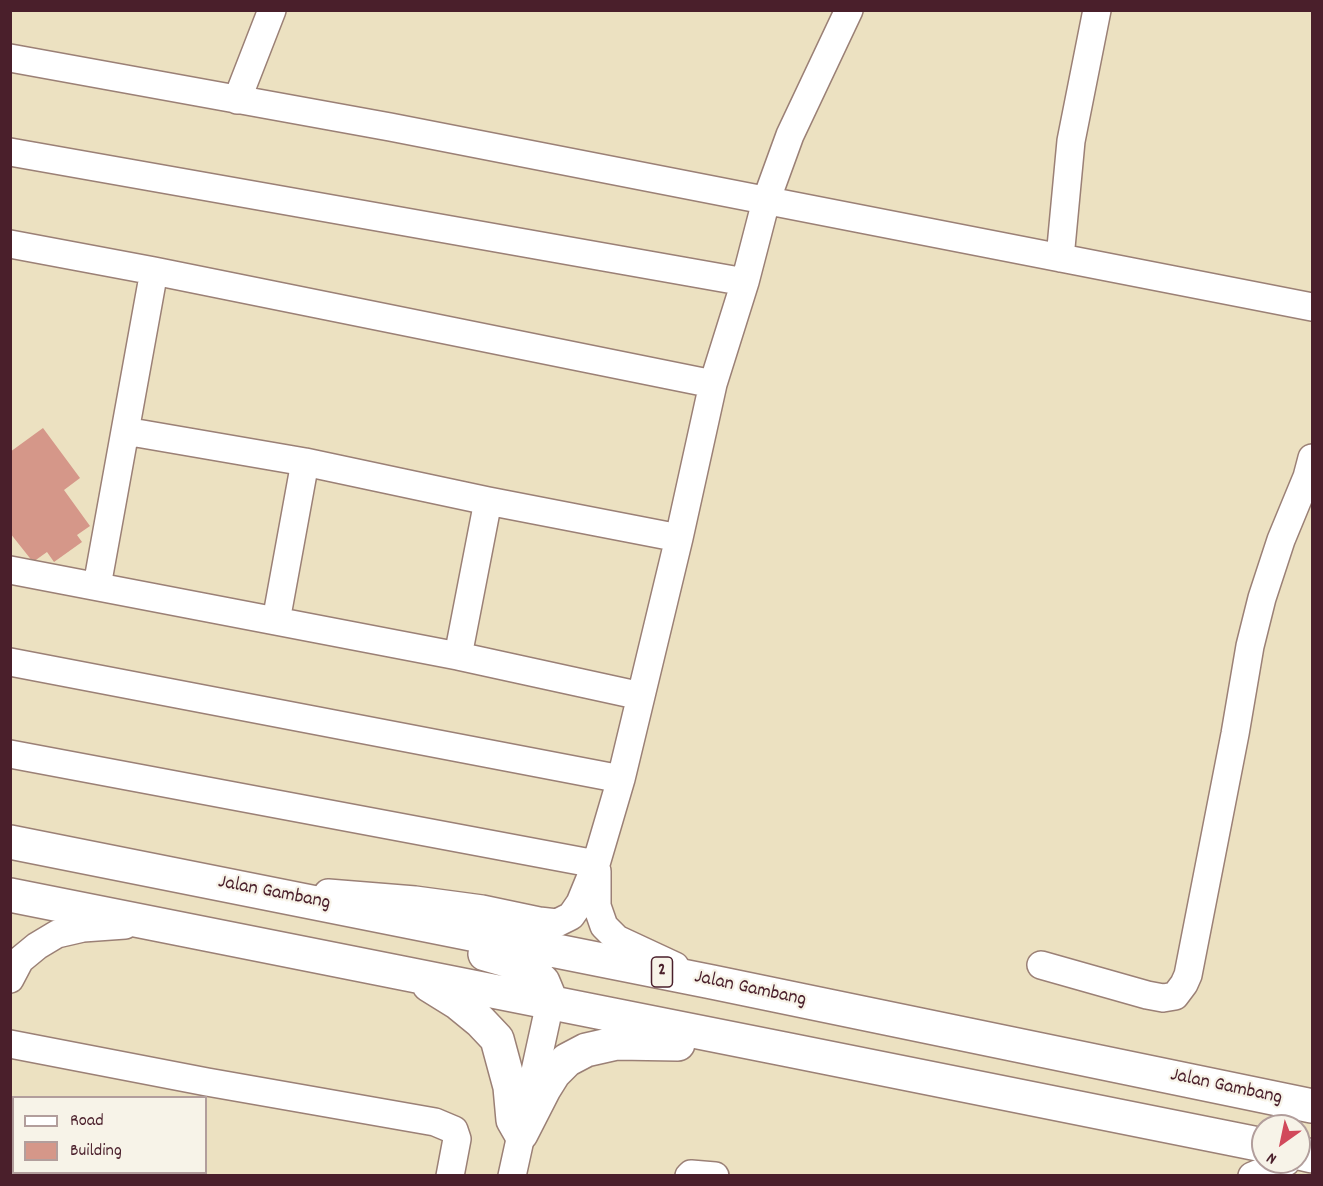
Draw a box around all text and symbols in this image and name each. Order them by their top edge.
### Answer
street label: Jalan Gambang [216,871,332,917]
road number: 2 [652,957,672,987]
street label: Jalan Gambang [692,966,808,1014]
street label: Jalan Gambang [1168,1064,1284,1112]
legend [12,1096,207,1174]
text: Road [70,1109,104,1134]
north arrow [1251,1114,1311,1174]
text: Building [70,1139,122,1164]
text: N [1262,1146,1282,1170]

